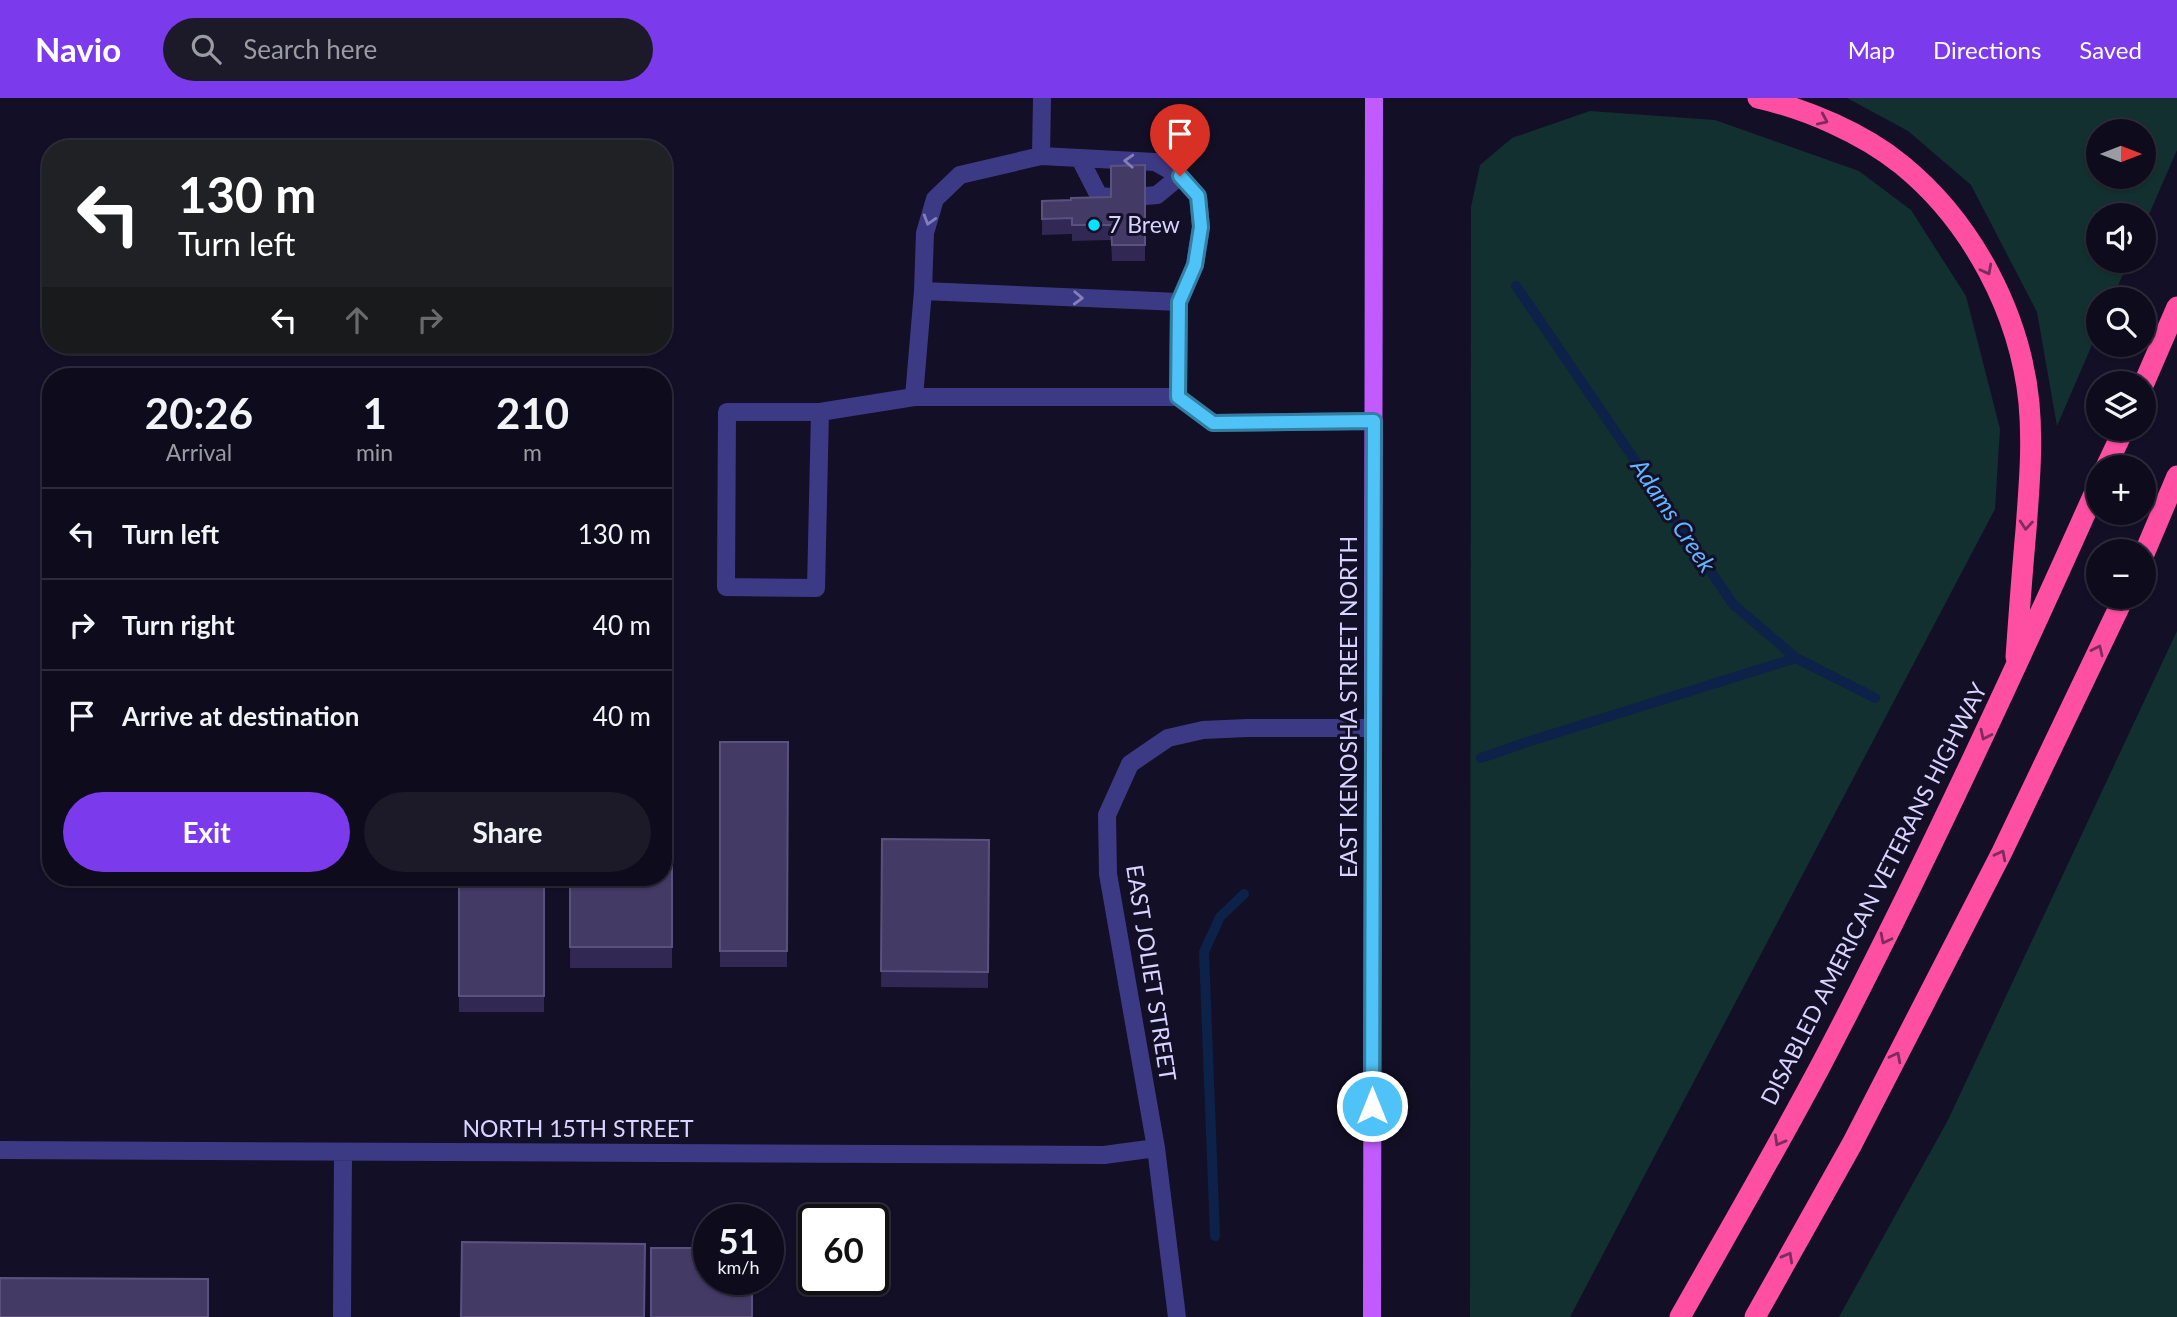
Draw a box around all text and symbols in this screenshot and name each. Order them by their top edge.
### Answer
search box [163,18,653,81]
text: Navio [35,29,121,69]
icon: search [187,30,225,68]
text: Search here [243,33,377,65]
text: Map [1848,35,1895,64]
text: Directions [1933,35,2041,64]
text: Saved [2079,35,2142,64]
pin [1150,104,1210,176]
one-way arrow [1815,112,1828,126]
icon: arrive [1161,115,1199,153]
north arrow [2086,119,2156,189]
map controls [2086,119,2156,609]
one-way arrow [1124,154,1135,169]
text: 130 m [178,165,316,223]
icon: left [63,168,154,259]
button: sound [2086,203,2156,273]
place label: 7 Brew [1108,210,1180,238]
one-way arrow [923,213,938,225]
marker: 7 Brew [1086,217,1102,233]
text: Turn left [178,224,295,263]
one-way arrow [1979,263,1992,275]
button: search [2086,287,2156,357]
one-way arrow [1073,290,1084,305]
icon: left [265,301,303,339]
icon: ahead [338,301,376,339]
icon: right [411,301,449,339]
button: layers [2086,371,2156,441]
text: 20:26 [145,388,253,438]
text: 1 [362,388,387,438]
text: 210 [496,388,569,438]
text: Arrival [166,438,232,466]
text: min [356,438,393,466]
text: m [523,438,542,466]
water label: Adams Creek [1625,452,1723,578]
button: + [2086,455,2156,525]
icon: left [63,515,101,553]
text: Turn left [122,518,219,550]
text: 130 m [578,518,651,550]
one-way arrow [2019,519,2034,530]
street label: EAST KENOSHA STREET NORTH [1334,536,1362,878]
button: − [2086,539,2156,609]
icon: right [63,606,101,644]
text: Turn right [122,609,235,641]
text: 40 m [593,609,651,641]
one-way arrow [2090,644,2104,657]
street label: DISABLED AMERICAN VETERANS HIGHWAY [1754,677,1993,1109]
icon: arrive [63,697,101,735]
text: Arrive at destination [122,700,359,732]
text: 40 m [593,700,651,732]
one-way arrow [1979,728,1993,740]
button: Exit [63,792,350,872]
button: Share [364,792,651,872]
one-way arrow [1992,850,2006,862]
street label: EAST JOLIET STREET [1121,863,1183,1083]
one-way arrow [1879,932,1893,944]
one-way arrow [1888,1052,1902,1064]
position arrow [1335,1069,1409,1143]
street label: NORTH 15TH STREET [462,1114,694,1142]
one-way arrow [1774,1133,1787,1146]
speed limit sign: 60 [798,1204,889,1295]
text: 51 [718,1219,759,1261]
one-way arrow [1780,1252,1793,1265]
text: km/h [717,1256,760,1278]

